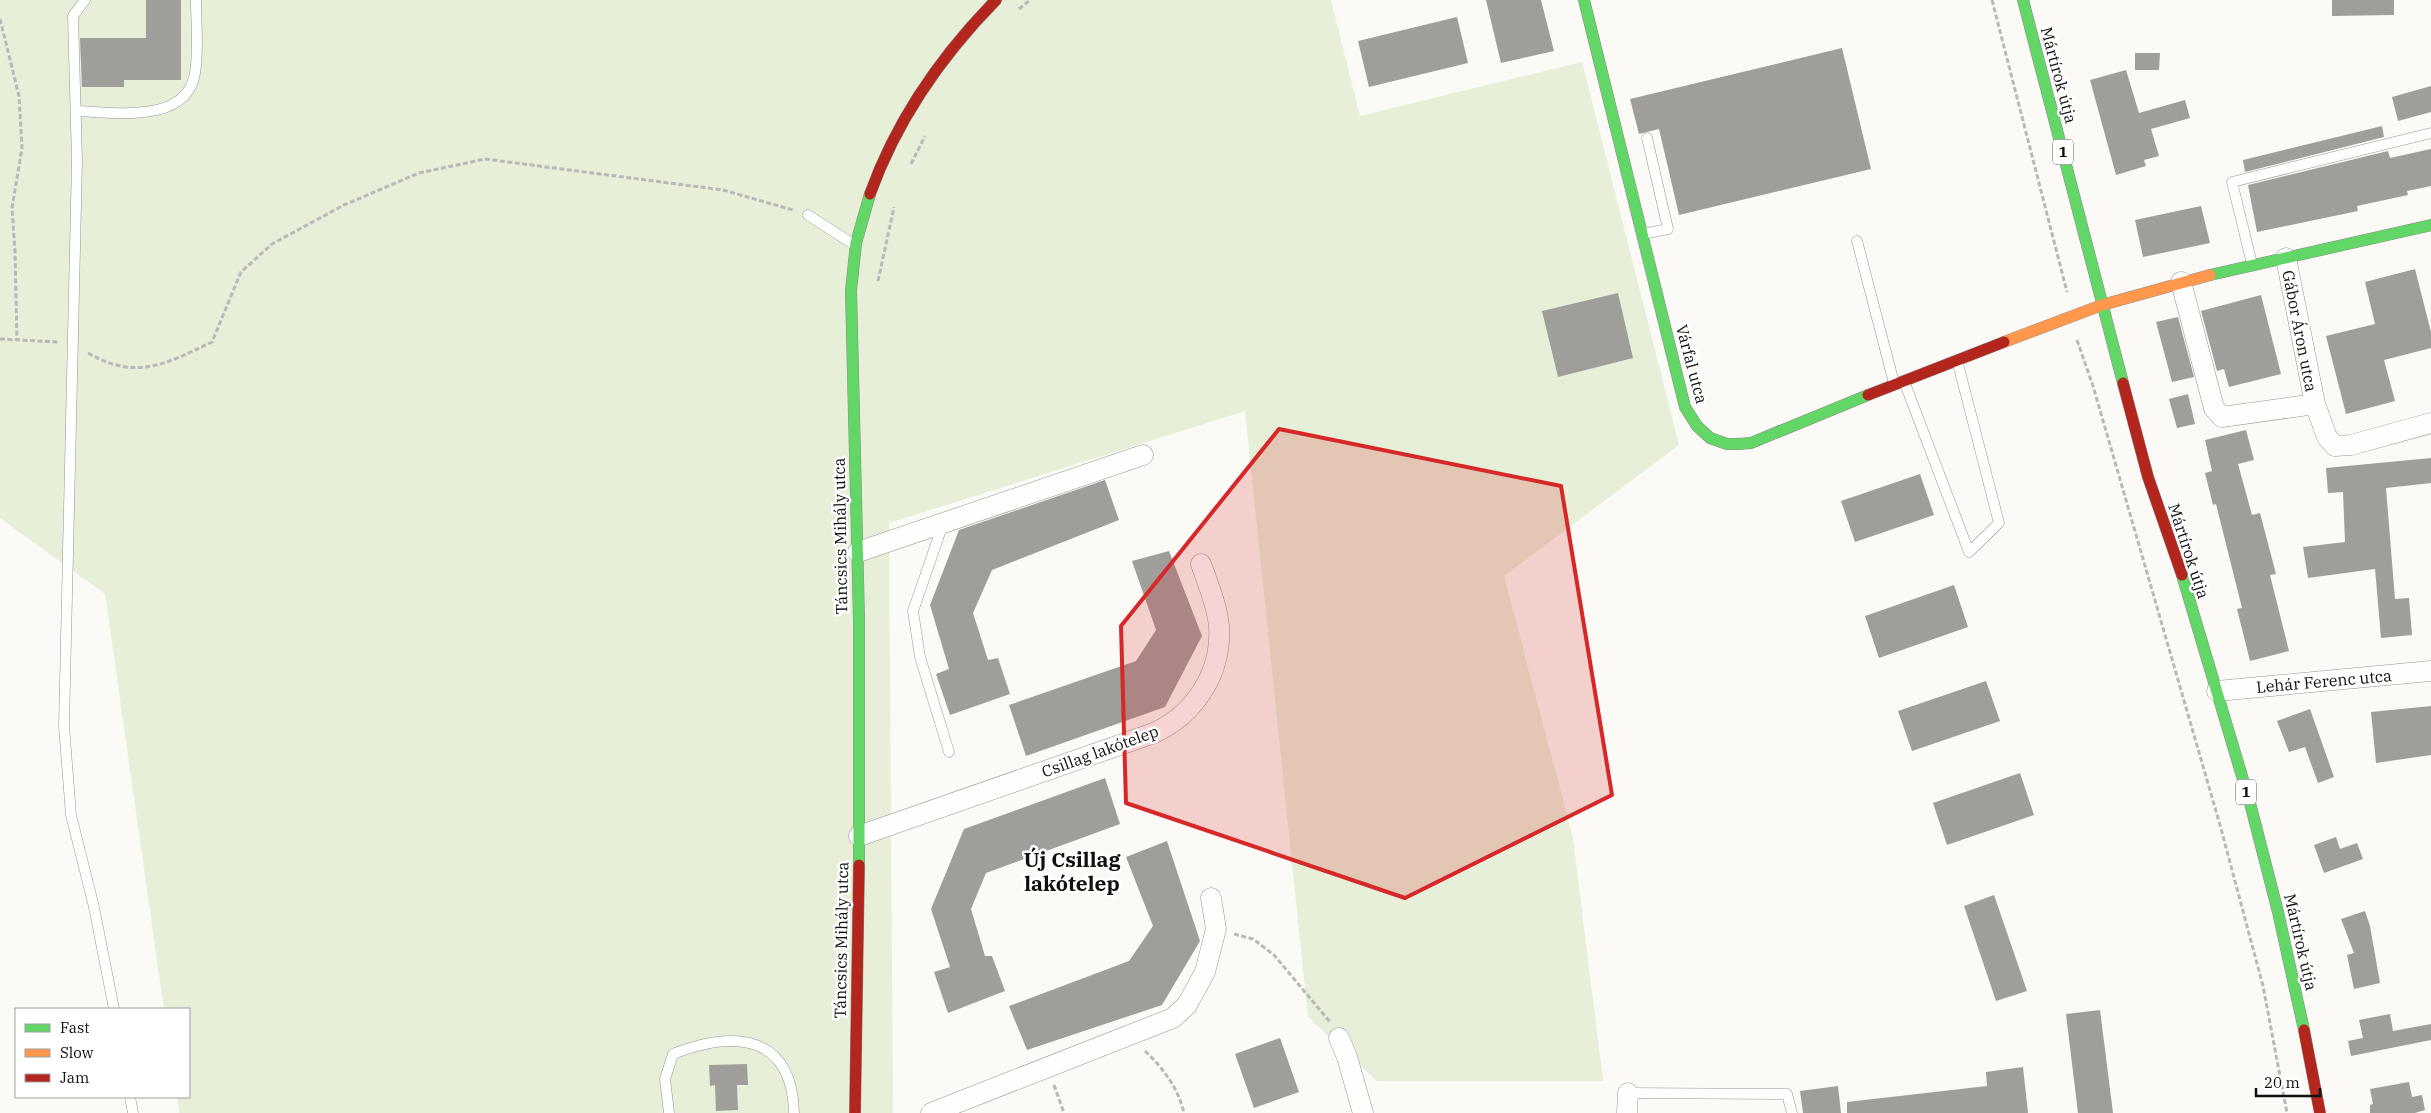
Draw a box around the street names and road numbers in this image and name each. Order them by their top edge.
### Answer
street label: Mártírok útja [2037,25,2082,126]
road number: 1 [2053,140,2073,164]
street label: Gábor Áron utca [2278,268,2323,394]
street label: Várfal utca [1672,322,1712,406]
street label: Táncsics Mihály utca [829,457,851,615]
street label: Mártírok útja [2164,501,2214,601]
street label: Lehár Ferenc utca [2255,665,2393,697]
street label: Csillag lakótelep [1039,721,1161,781]
road number: 1 [2236,780,2256,804]
street label: Táncsics Mihály utca [830,861,852,1019]
street label: Mártírok útja [2280,892,2322,993]

